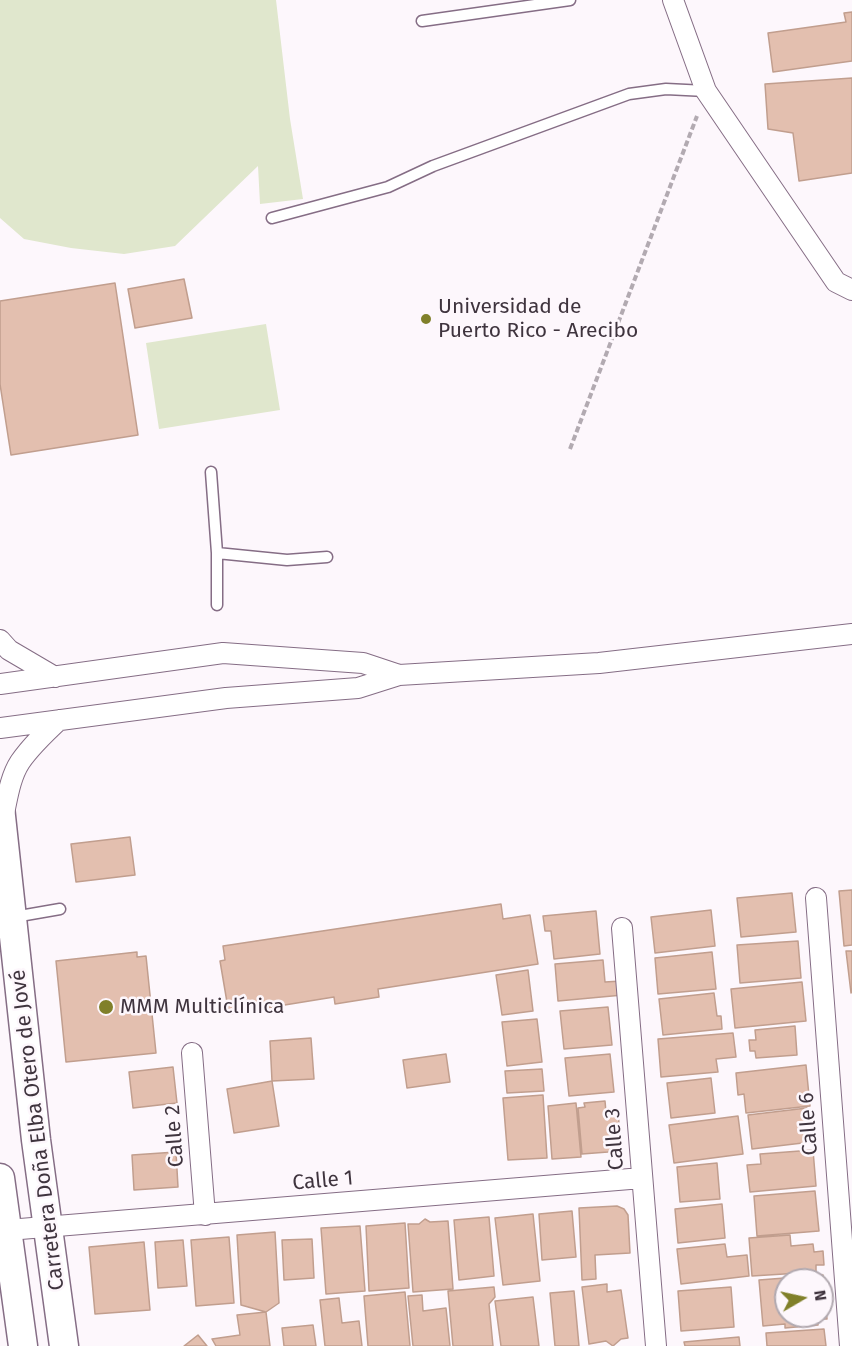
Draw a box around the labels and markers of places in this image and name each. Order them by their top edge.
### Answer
place label: Universidad de Puerto Rico - Arecibo [438,294,638,344]
marker: Universidad de Puerto Rico - Arecibo [419,312,433,326]
place label: MMM Multiclínica [120,994,284,1020]
marker: MMM Multiclínica [97,998,115,1016]

